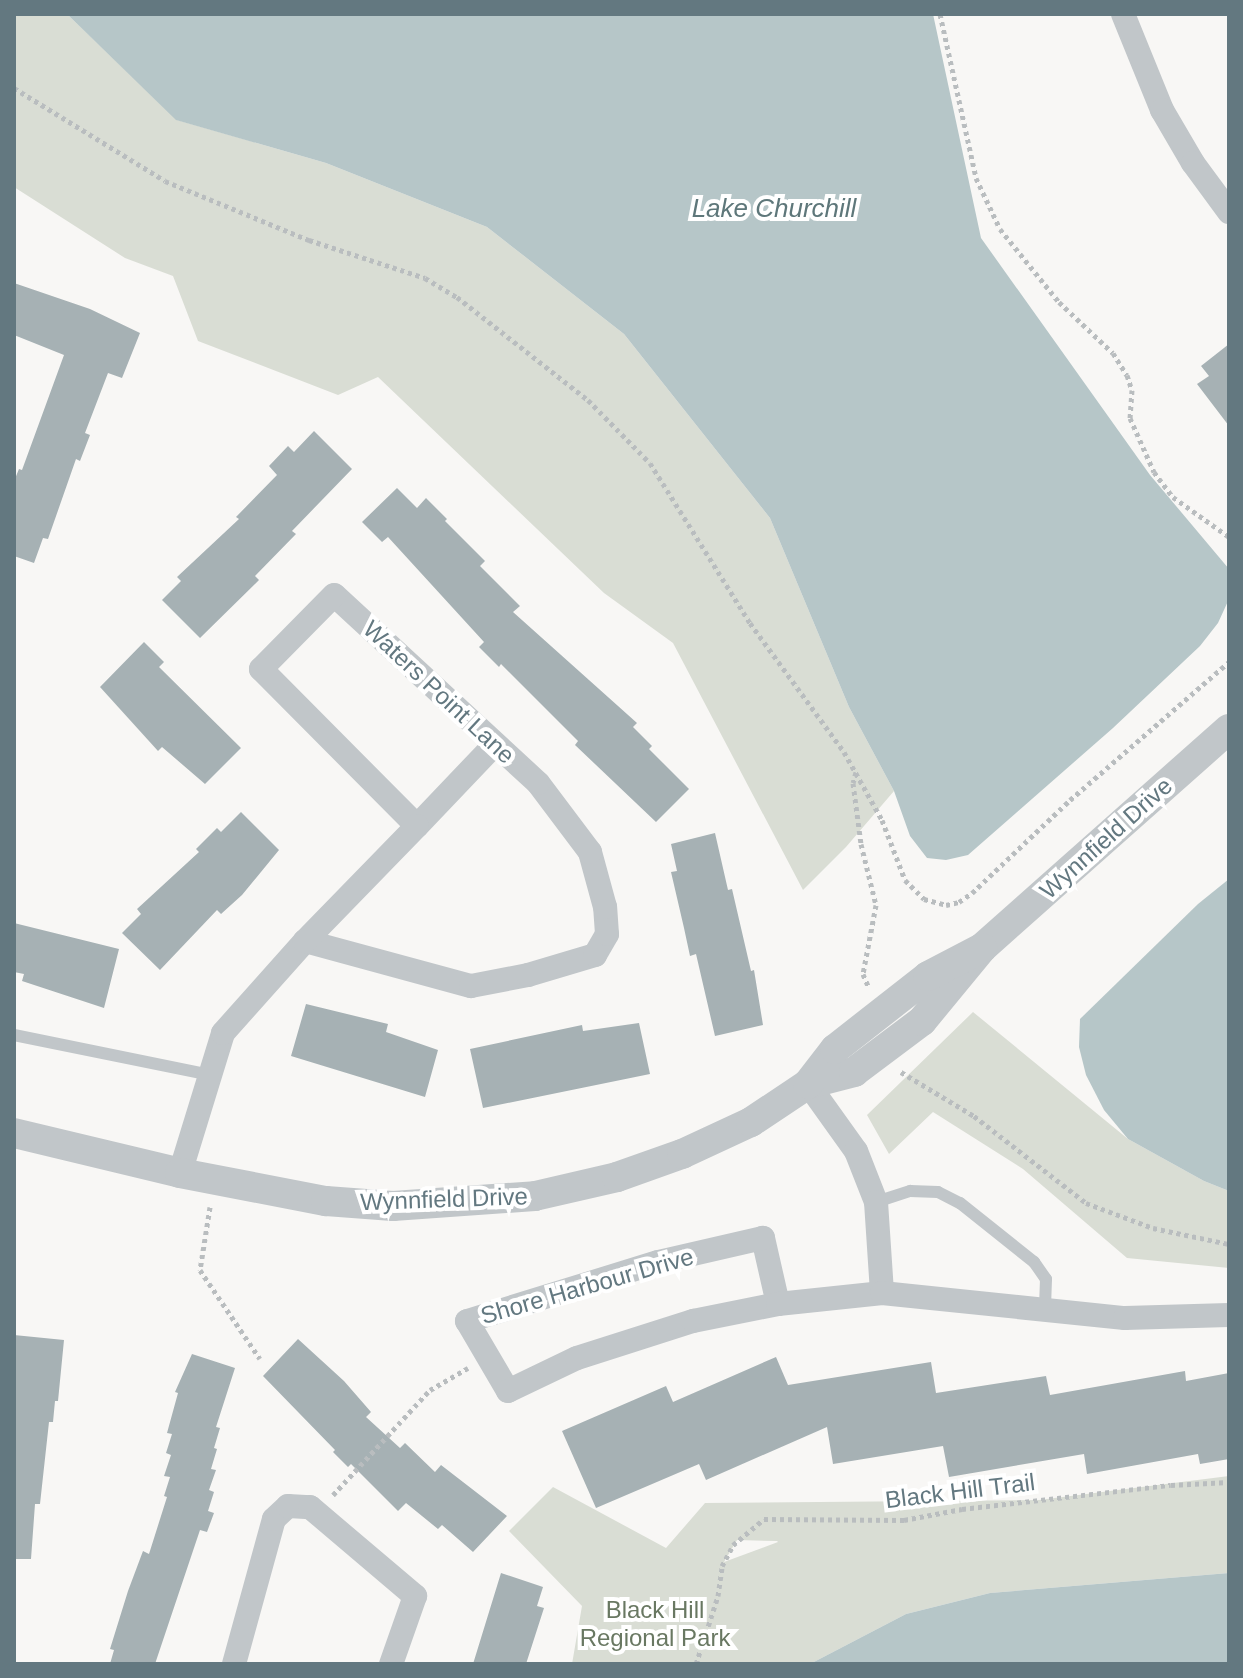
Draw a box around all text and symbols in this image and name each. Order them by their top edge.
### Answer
water label: Lake Churchill [692,193,856,225]
street label: Waters Point Lane [357,614,521,770]
street label: Wynnfield Drive [1034,771,1178,905]
street label: Wynnfield Drive [360,1182,528,1216]
street label: Shore Harbour Drive [477,1242,697,1330]
street label: Black Hill Trail [883,1467,1037,1515]
park label: Black Hill Regional Park [580,1596,730,1652]

